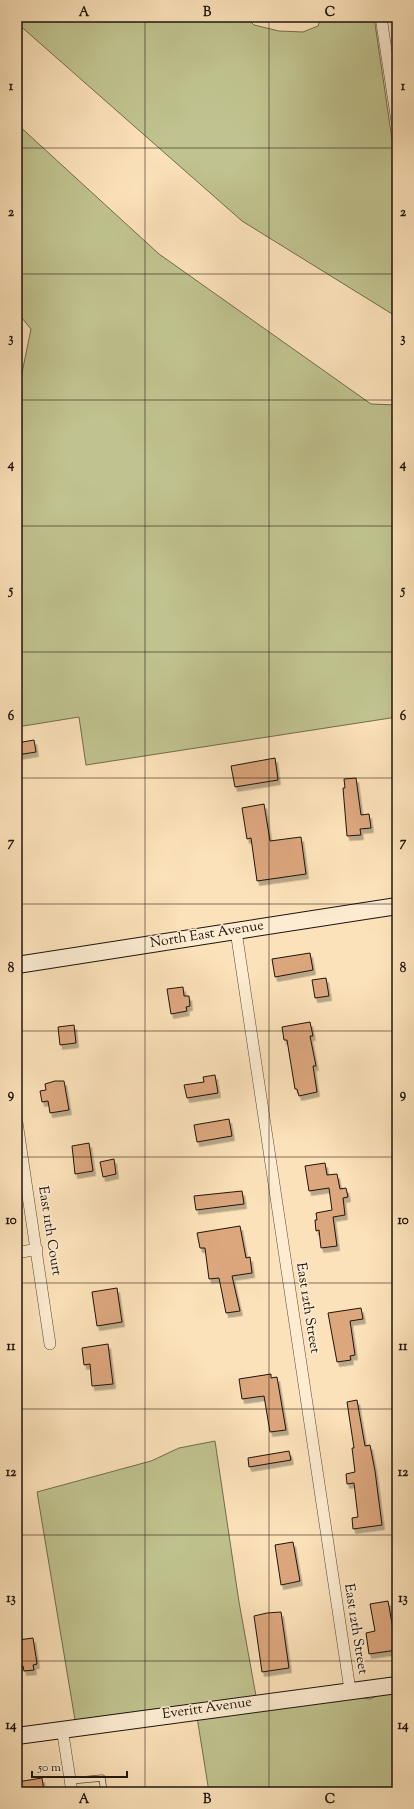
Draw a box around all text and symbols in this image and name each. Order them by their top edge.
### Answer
text: A [79,4,90,22]
text: B [203,4,212,22]
text: C [325,4,335,22]
text: 1 [9,78,14,96]
text: 1 [401,78,406,96]
text: 2 [8,204,15,222]
text: 2 [400,204,407,222]
text: 3 [8,330,14,348]
text: 3 [400,330,406,348]
text: 4 [7,456,15,474]
text: 4 [399,456,407,474]
text: 5 [8,582,14,600]
text: 5 [400,582,406,600]
text: 6 [8,708,15,726]
text: 6 [400,708,407,726]
text: 7 [8,834,15,852]
text: 7 [400,834,407,852]
street label: North East Avenue [149,916,265,954]
text: 8 [8,960,15,978]
text: 8 [400,960,407,978]
text: 9 [8,1086,15,1104]
text: 9 [400,1086,407,1104]
street label: East 11th Court [32,1185,66,1277]
text: 10 [5,1212,17,1230]
text: 10 [397,1212,409,1230]
street label: East 12th Street [290,1261,324,1355]
text: 11 [7,1338,16,1356]
text: 11 [399,1338,408,1356]
text: 12 [6,1464,17,1482]
text: 12 [398,1464,409,1482]
street label: East 12th Street [338,1582,372,1676]
text: 13 [6,1590,16,1608]
text: 13 [398,1590,408,1608]
street label: Everitt Avenue [161,1693,253,1725]
text: 14 [6,1717,17,1735]
text: 14 [398,1717,409,1735]
scale bar [32,1753,127,1779]
text: 50 m [37,1759,61,1777]
text: A [79,1791,90,1809]
text: B [203,1791,212,1809]
text: C [325,1791,335,1809]

